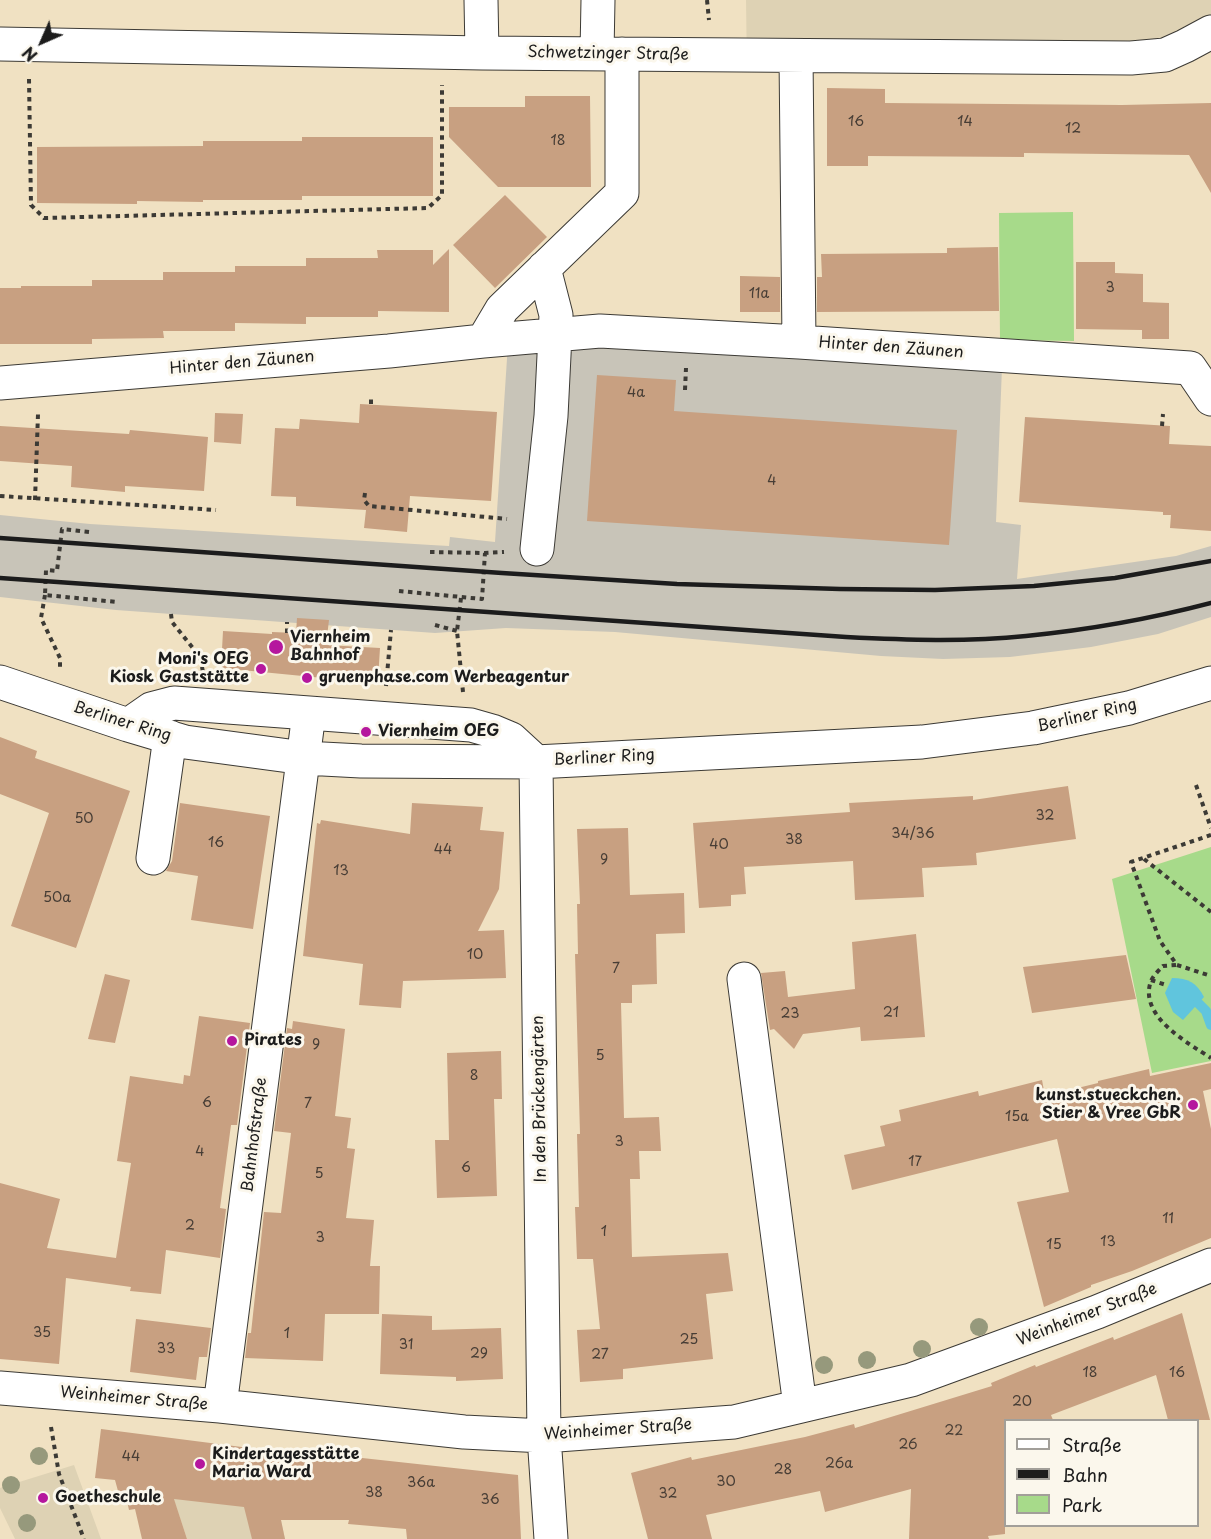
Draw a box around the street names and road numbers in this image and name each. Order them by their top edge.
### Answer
street label: Schwetzinger Straße [527,43,689,65]
street label: Hinter den Zäunen [818,333,964,363]
street label: Hinter den Zäunen [169,347,315,379]
street label: Berliner Ring [1035,695,1139,737]
street label: Berliner Ring [71,698,173,746]
street label: Berliner Ring [553,746,655,770]
street label: In den Brückengärten [529,1015,551,1183]
street label: Bahnhofstraße [238,1076,272,1194]
street label: Weinheimer Straße [1014,1279,1160,1351]
street label: Weinheimer Straße [59,1383,209,1415]
street label: Weinheimer Straße [543,1415,693,1445]

